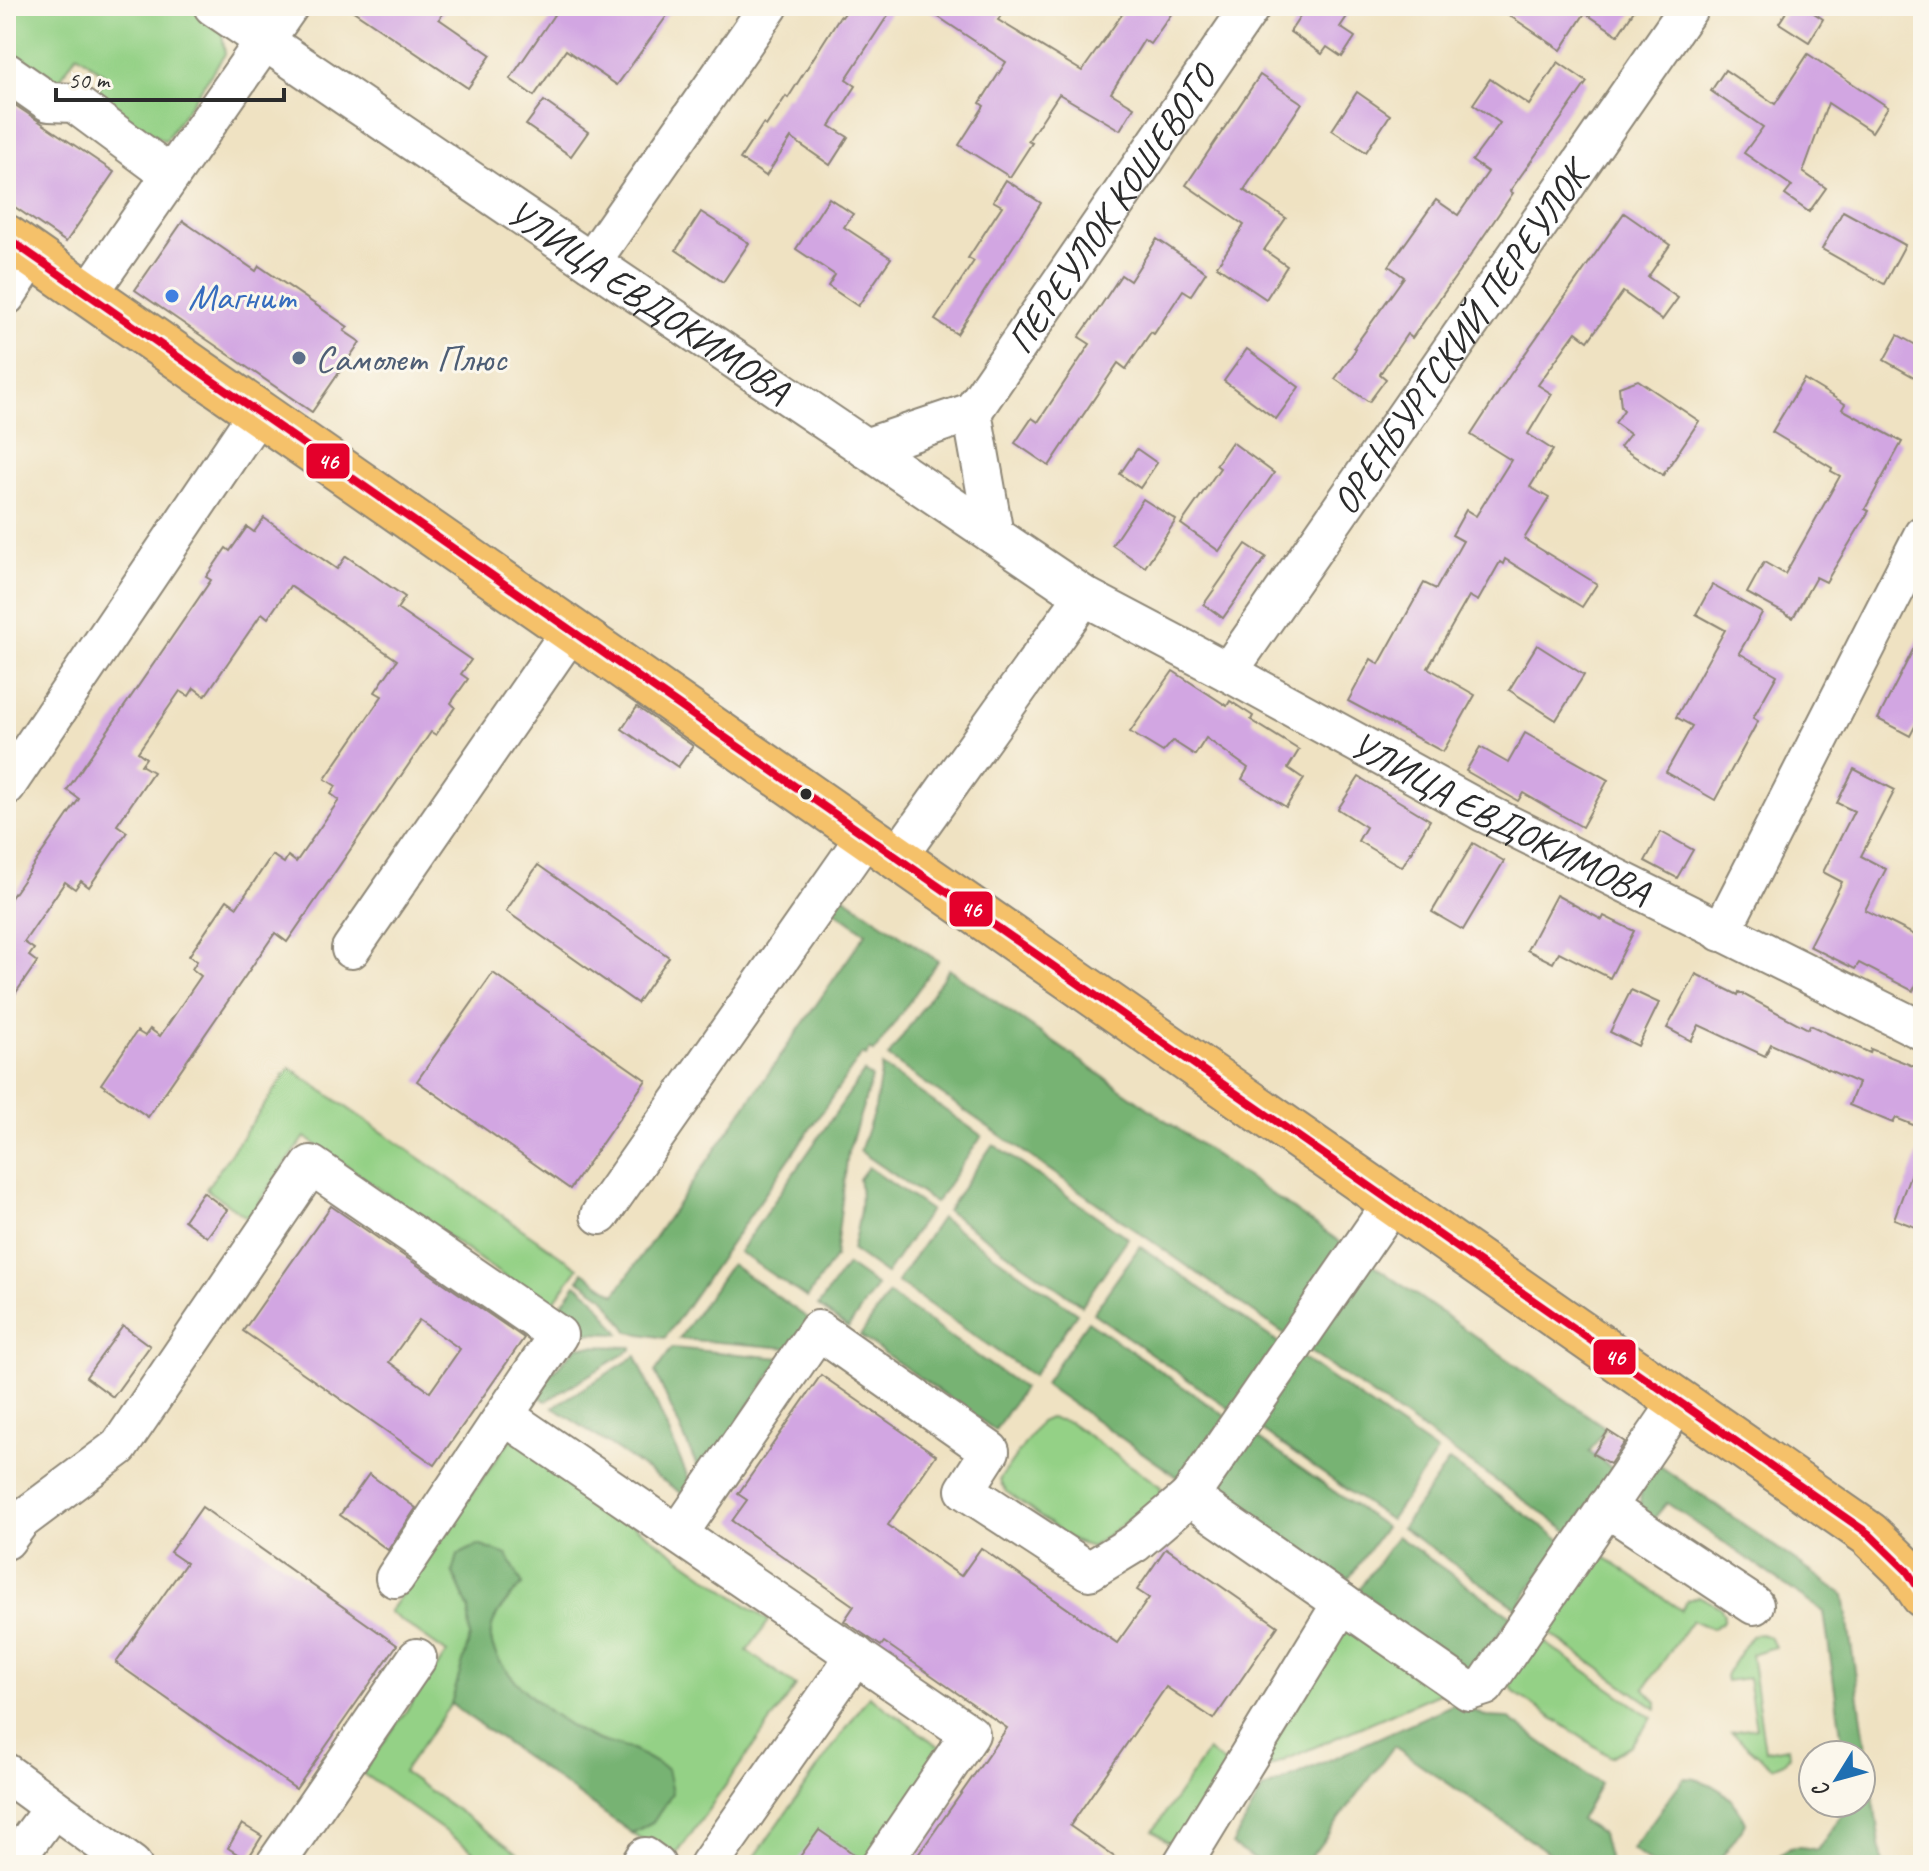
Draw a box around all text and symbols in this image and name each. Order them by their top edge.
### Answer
scale bar [56,52,284,102]
street label: ПЕРЕУЛОК КОШЕВОГО [996,54,1228,362]
text: 50 m [68,65,111,95]
street label: ОРЕНБУРГСКИЙ ПЕРЕУЛОК [1321,148,1602,523]
street label: УЛИЦА ЕВДОКИМОВА [498,189,800,414]
place label: Магнит [188,273,298,320]
marker: Магнит [163,287,181,305]
place label: Самолет Плюс [315,335,508,382]
marker: Самолет Плюс [290,349,308,367]
line badge: 46 [305,442,351,480]
text: 46 [318,448,340,476]
street label: УЛИЦА ЕВДОКИМОВА [1342,720,1659,915]
unlabelled marker [798,786,814,802]
line badge: 46 [948,890,994,928]
text: 46 [961,896,983,924]
line badge: 46 [1592,1338,1637,1376]
text: 46 [1605,1344,1627,1372]
north arrow [1797,1739,1877,1819]
text: С [1805,1775,1836,1803]

